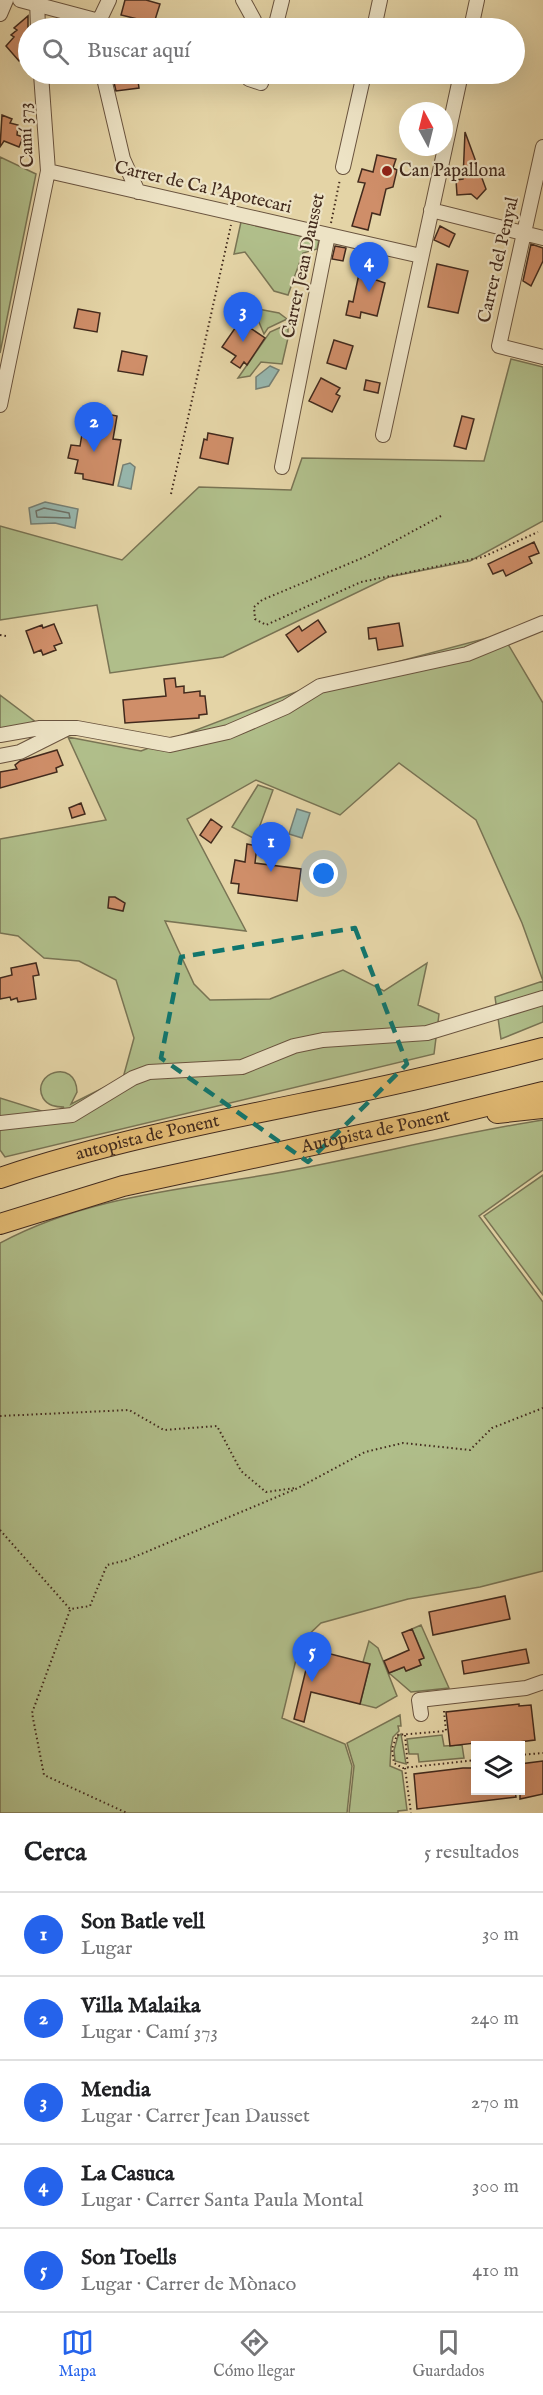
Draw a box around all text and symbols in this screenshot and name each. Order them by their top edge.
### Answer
search box [18,18,525,84]
icon: search [39,35,72,68]
text: Buscar aquí [87,37,190,65]
street label: Camí 373 [14,102,40,168]
north arrow [399,102,453,156]
street label: Carrer de Ca l'Apotecari [112,156,294,220]
place label: Can Papallona [399,160,506,183]
marker: Can Papallona [380,164,394,178]
street label: Carrer Jean Dausset [277,191,331,341]
street label: Carrer del Penyal [473,195,525,325]
pin: 4 [350,242,388,292]
pin: 3 [224,292,262,342]
pin: 2 [74,402,113,452]
pin: 1 [252,822,290,872]
your location [309,859,338,888]
street label: Autopista de Ponent [298,1104,452,1159]
street label: autopista de Ponent [73,1109,221,1166]
pin: 5 [292,1632,332,1682]
map controls [471,1741,525,1795]
button: layers [471,1741,525,1795]
text: Cerca [24,1836,86,1869]
text: 5 resultados [424,1840,519,1865]
text: Son Batle vell [81,1908,205,1936]
text: 1 [40,1922,47,1947]
text: 30 m [482,1922,519,1947]
text: Lugar [81,1936,132,1961]
text: Villa Malaika [81,1992,201,2020]
text: 2 [39,2006,48,2031]
text: 240 m [470,2006,519,2031]
text: Lugar · Camí 373 [81,2020,218,2045]
text: Mendia [81,2076,150,2104]
text: 3 [40,2090,47,2115]
text: 270 m [471,2090,519,2115]
text: Lugar · Carrer Jean Dausset [81,2104,310,2129]
text: La Casuca [81,2160,174,2188]
text: 4 [39,2174,48,2199]
text: 300 m [472,2174,519,2199]
text: Lugar · Carrer Santa Paula Montal [81,2188,363,2213]
text: Son Toells [81,2244,176,2272]
text: 5 [40,2258,47,2283]
text: 410 m [472,2258,519,2283]
text: Lugar · Carrer de Mònaco [81,2272,296,2297]
tab: Mapa [59,2326,96,2382]
tab: Cómo llegar [213,2326,295,2382]
tab: Guardados [412,2326,484,2382]

